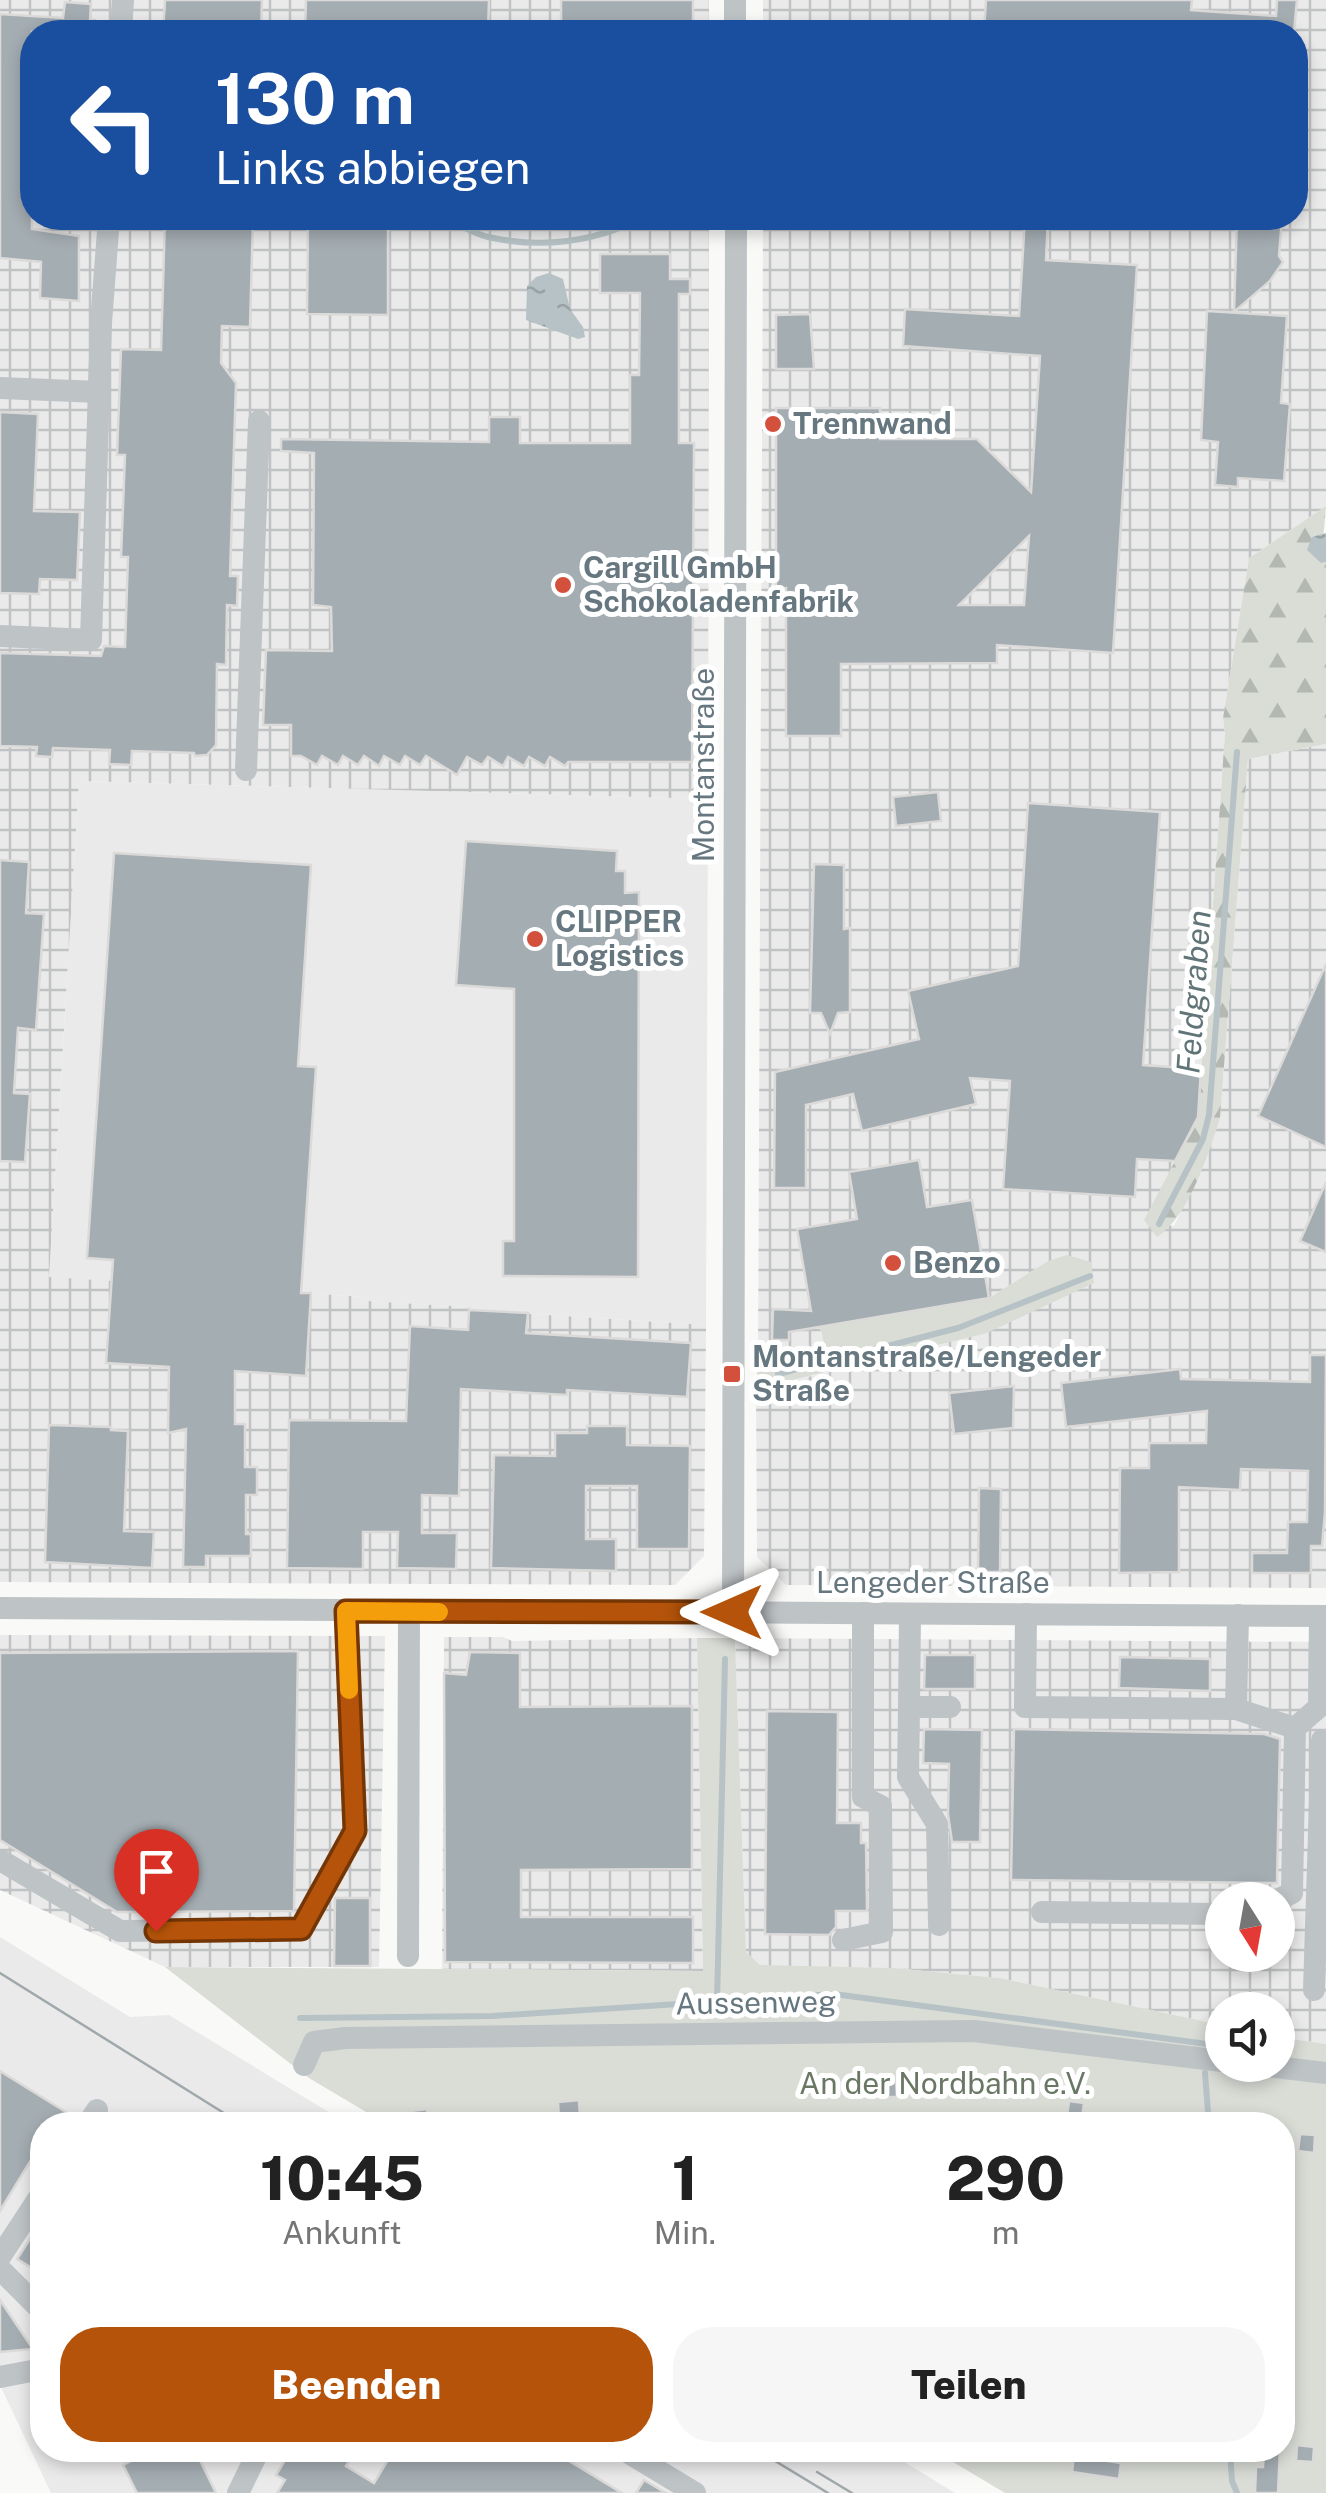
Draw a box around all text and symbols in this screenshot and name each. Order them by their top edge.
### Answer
text: 130 m [215,57,415,140]
icon: left [50,60,180,190]
text: Links abbiegen [215,141,530,194]
place label: Trennwand [793,405,952,441]
marker: Trennwand [762,413,784,435]
place label: Cargill GmbH Schokoladenfabrik [583,549,854,619]
marker: Cargill GmbH Schokoladenfabrik [552,574,574,596]
street label: Montanstraße [685,668,721,862]
place label: CLIPPER Logistics [555,903,684,973]
water label: Feldgraben [1169,909,1218,1075]
marker: CLIPPER Logistics [524,928,546,950]
place label: Benzo [913,1244,1001,1280]
marker: Benzo [882,1252,904,1274]
place label: Montanstraße/Lengeder Straße [752,1338,1101,1408]
marker: Montanstraße/Lengeder Straße [721,1363,743,1385]
position arrow [680,1560,784,1664]
street label: Lengeder Straße [816,1564,1050,1600]
pin [114,1829,199,1932]
icon: arrive [129,1844,184,1899]
north arrow [1205,1882,1295,1972]
map controls [1205,1882,1295,2082]
street label: Aussenweg [675,1983,837,2021]
button: sound [1205,1992,1295,2082]
park label: An der Nordbahn e.V. [799,2065,1091,2101]
text: 10:45 [260,2143,424,2214]
text: 1 [672,2143,698,2214]
text: 290 [946,2143,1065,2214]
text: Ankunft [282,2214,402,2251]
text: Min. [654,2214,716,2251]
text: m [992,2214,1019,2251]
button: Beenden [60,2327,653,2442]
button: Teilen [673,2327,1265,2442]

